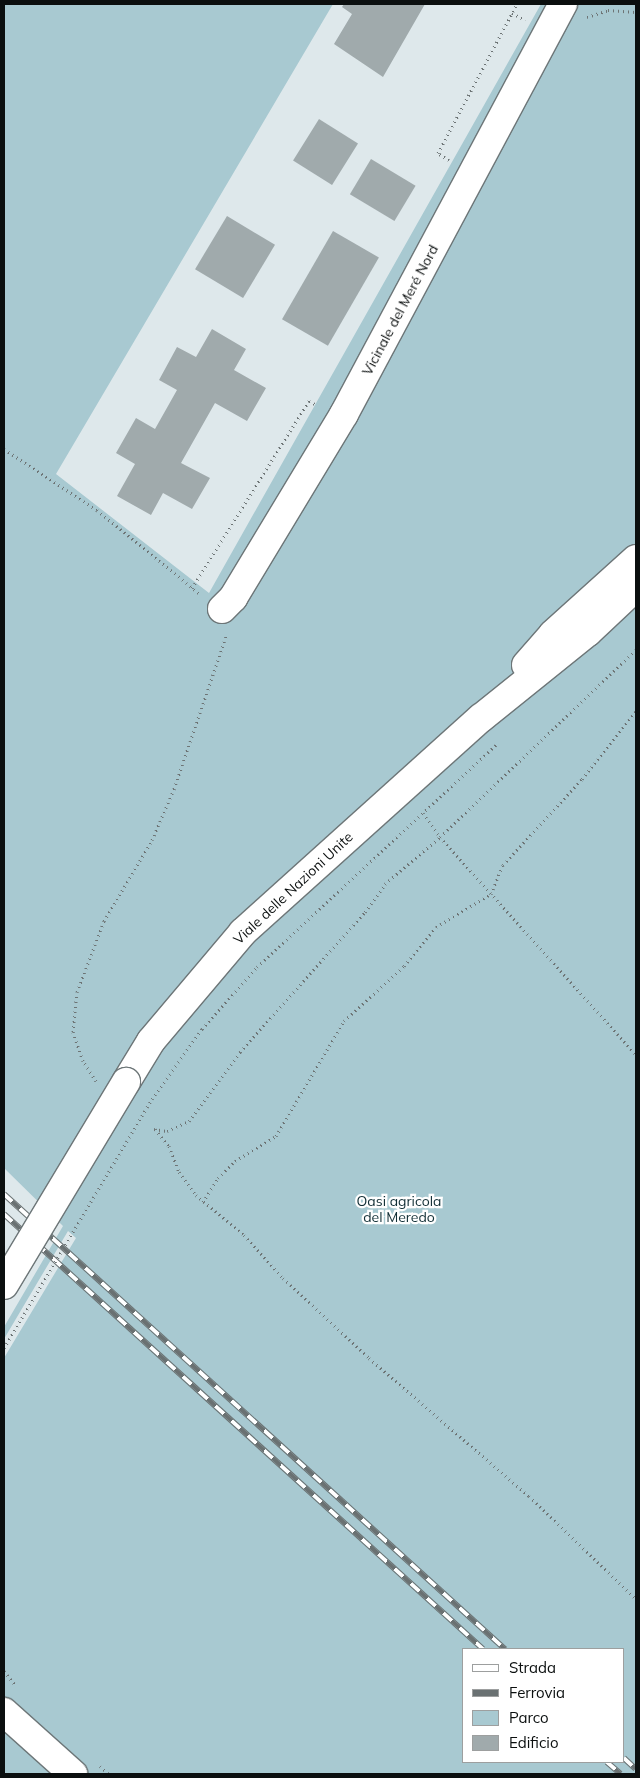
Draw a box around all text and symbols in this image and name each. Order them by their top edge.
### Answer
street label: Vicinale del Meré Nord [358,242,442,378]
street label: Viale delle Nazioni Unite [230,828,356,948]
park label: Oasi agricola del Meredo [357,1193,441,1226]
legend [462,1648,625,1763]
text: Strada [509,1658,556,1677]
text: Ferrovia [509,1683,565,1702]
text: Parco [509,1708,549,1727]
text: Edificio [509,1733,559,1752]

